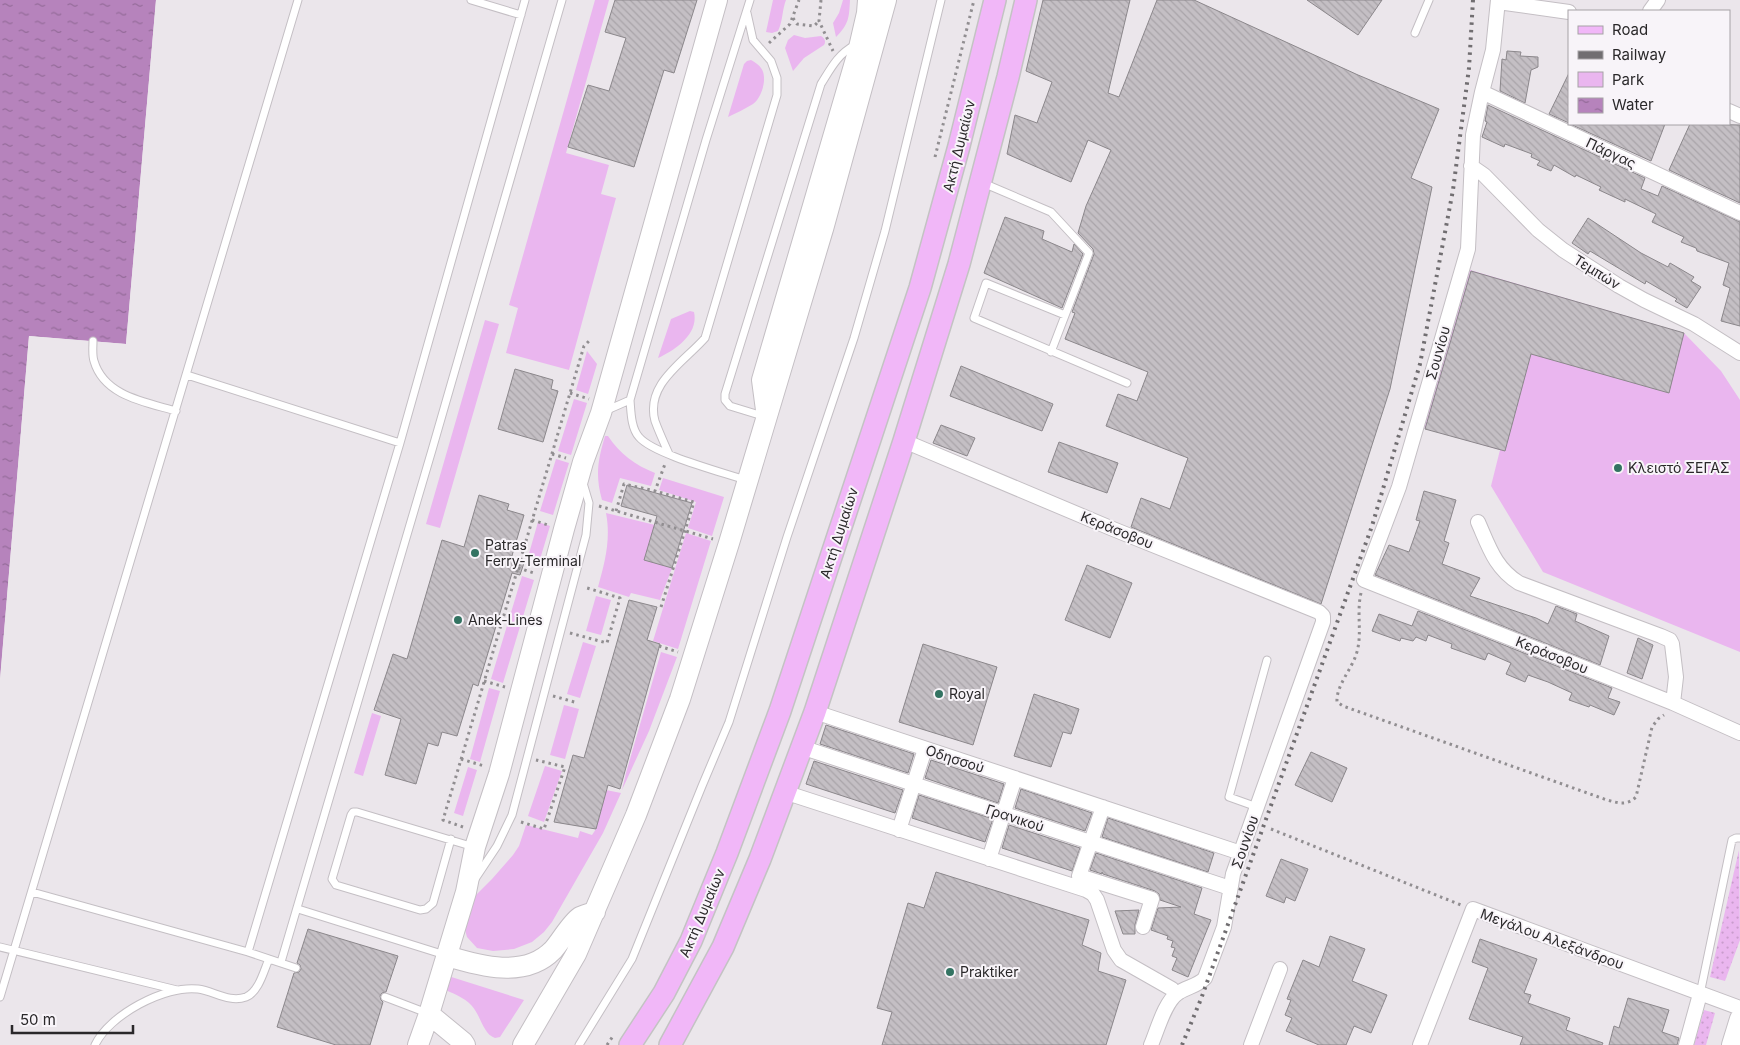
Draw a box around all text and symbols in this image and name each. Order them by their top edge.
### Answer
legend [1568,10,1730,125]
text: Road [1612,20,1648,39]
text: Railway [1612,45,1667,64]
text: Park [1612,70,1645,89]
text: Water [1612,95,1654,114]
street label: Ακτή Δυμαίων [939,98,978,194]
street label: Πάργας [1583,134,1639,172]
street label: Τεμπών [1571,251,1624,292]
street label: Σουνίου [1422,324,1453,382]
place label: Κλειστό ΣΕΓΑΣ [1628,459,1730,476]
marker: Κλειστό ΣΕΓΑΣ [1612,462,1624,474]
street label: Ακτή Δυμαίων [816,485,861,580]
street label: Κεράσοβου [1078,507,1156,552]
place label: Patras Ferry-Terminal [485,536,581,569]
marker: Patras Ferry-Terminal [469,547,481,559]
place label: Anek-Lines [468,611,543,628]
marker: Anek-Lines [452,614,464,626]
street label: Κεράσοβου [1513,632,1591,677]
place label: Royal [949,685,985,702]
marker: Royal [933,688,945,700]
street label: Οδησσού [924,741,987,776]
street label: Γρανικού [984,800,1046,835]
street label: Σουνίου [1228,813,1262,871]
street label: Ακτή Δυμαίων [675,866,728,960]
street label: Μεγάλου Αλεξάνδρου [1478,905,1626,972]
place label: Praktiker [960,963,1019,980]
marker: Praktiker [944,966,956,978]
scale bar [12,1002,134,1034]
text: 50 m [20,1010,56,1029]

